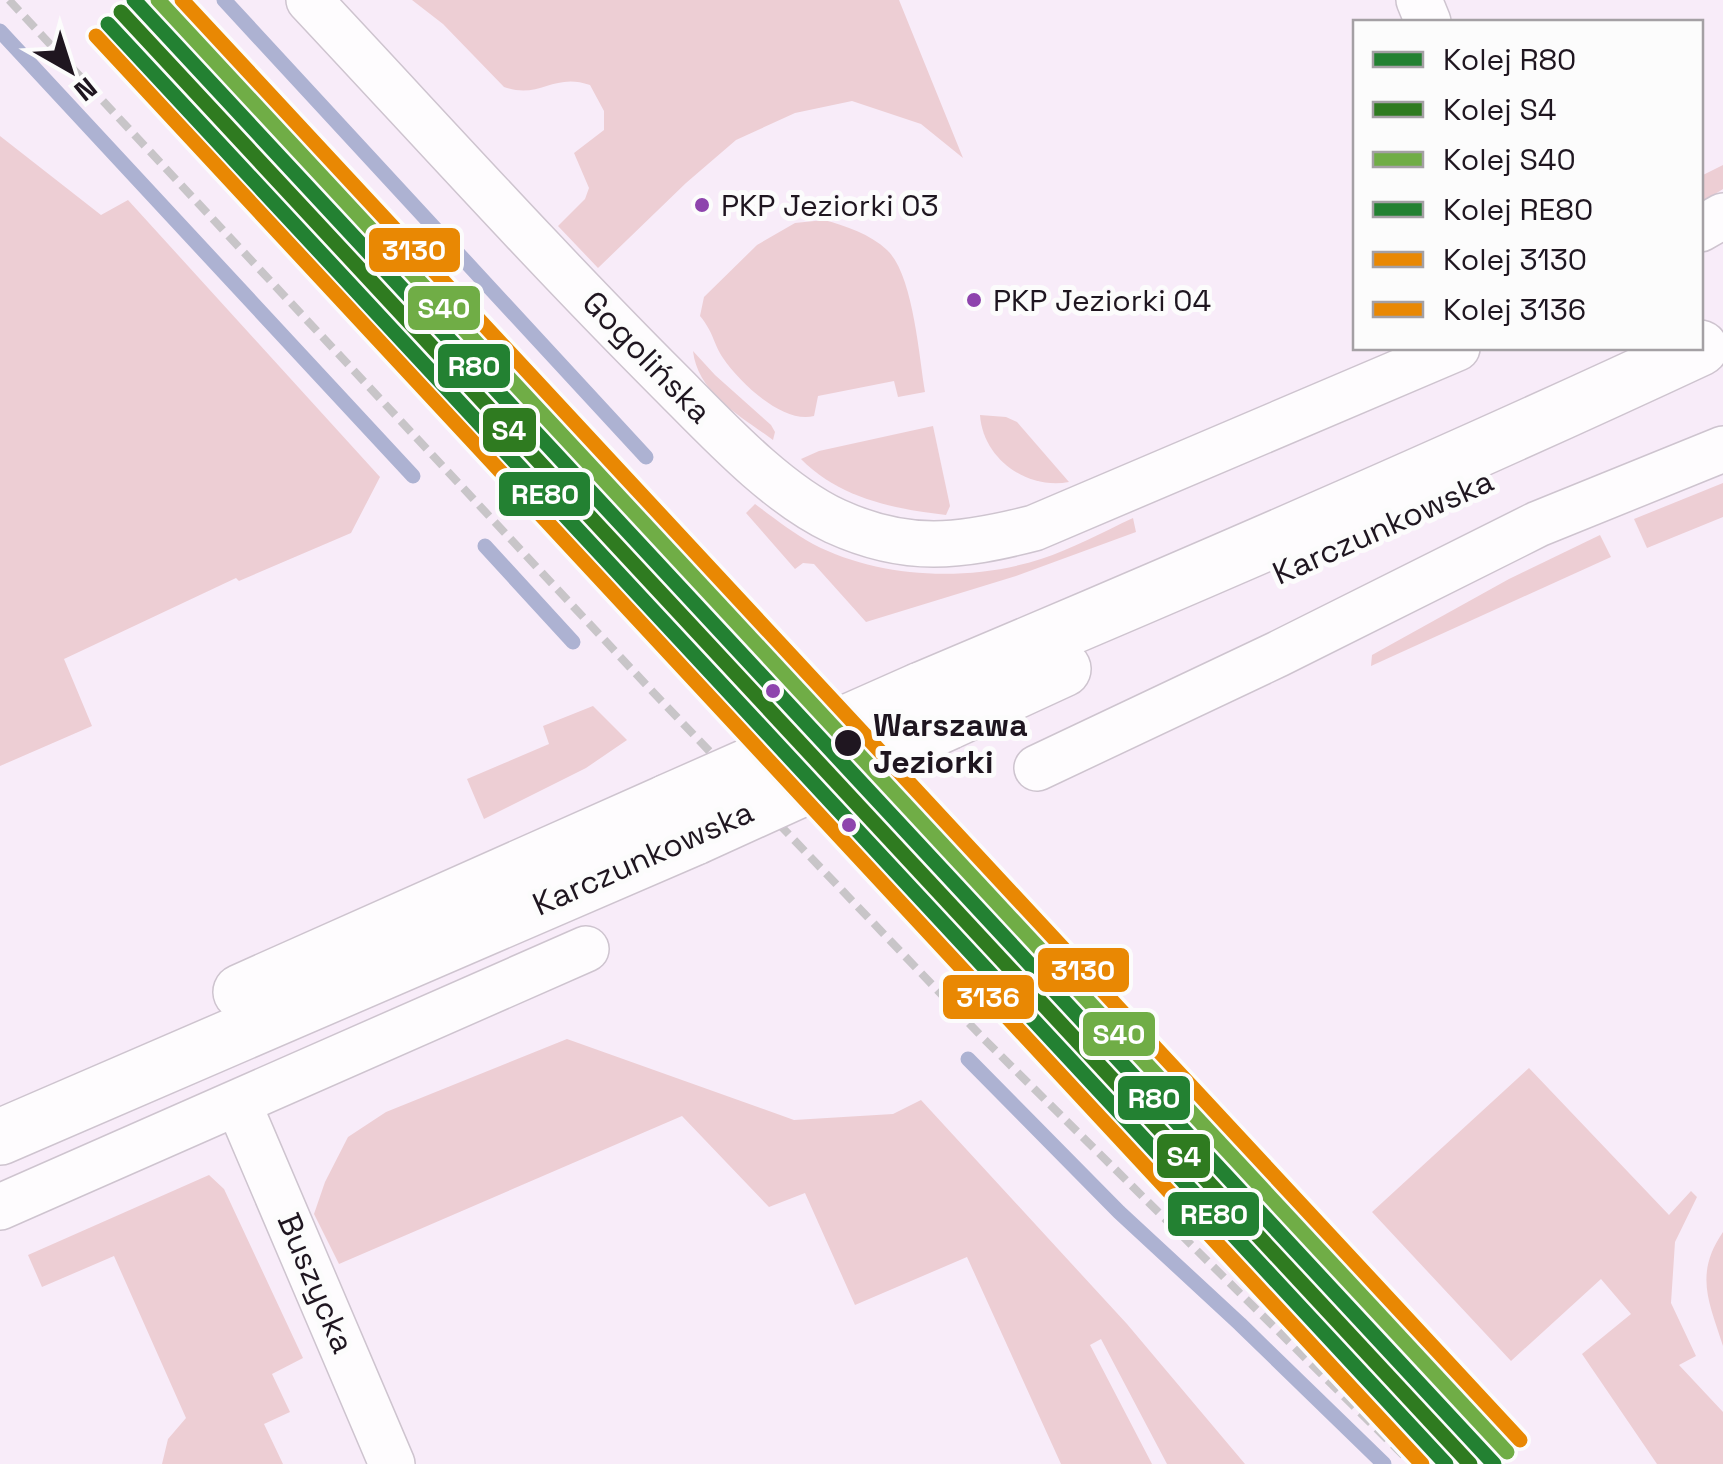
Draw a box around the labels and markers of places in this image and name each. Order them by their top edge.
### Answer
place label: PKP Jeziorki 03 [721,186,939,225]
marker: PKP Jeziorki 03 [692,195,712,215]
place label: PKP Jeziorki 04 [993,281,1211,320]
marker: PKP Jeziorki 04 [964,290,984,310]
unlabelled marker [763,681,783,701]
place label: Warszawa Jeziorki [873,705,1028,782]
marker: Warszawa Jeziorki [832,727,864,759]
unlabelled marker [839,815,859,835]

